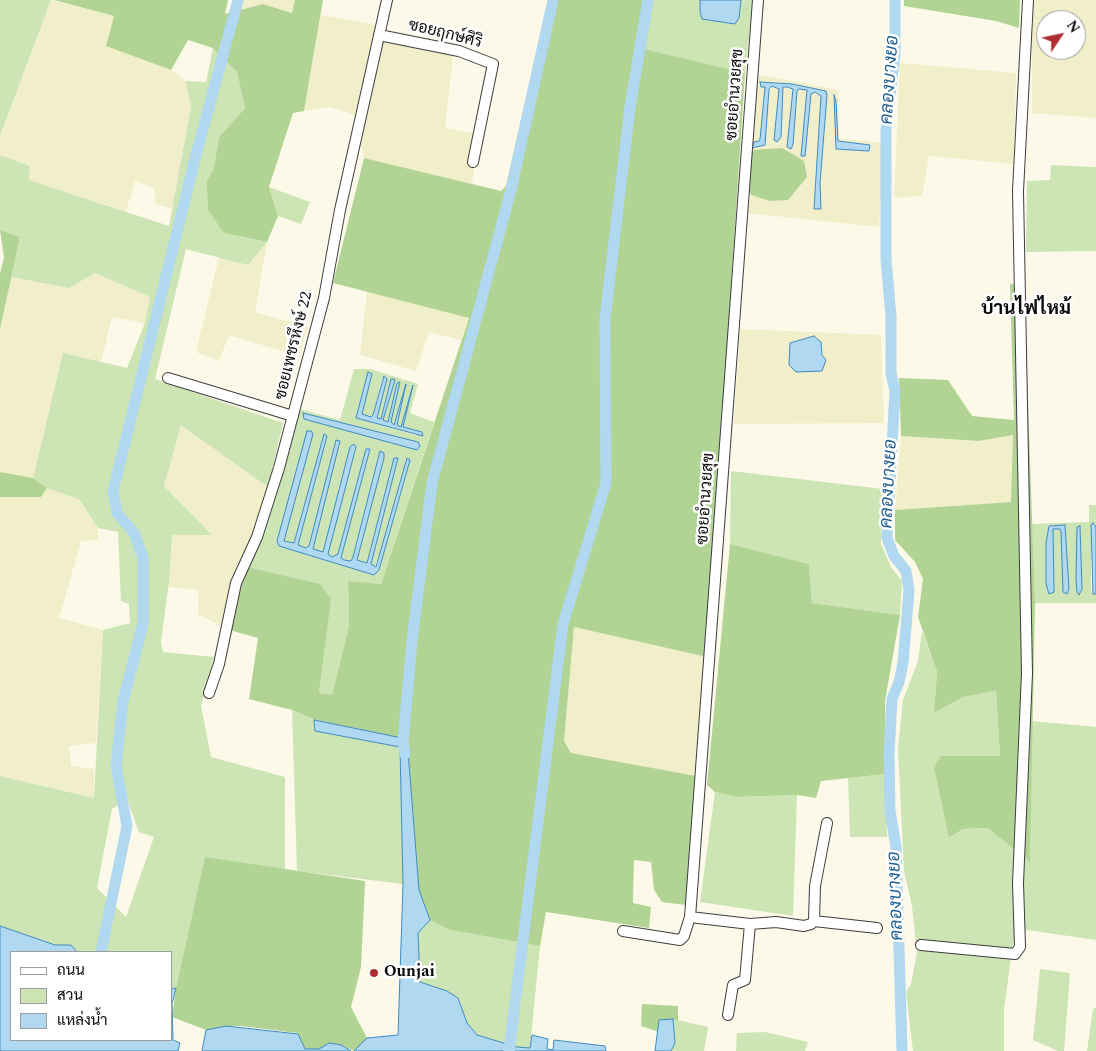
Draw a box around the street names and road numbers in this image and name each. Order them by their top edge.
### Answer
street label: ซอยฤกษ์ศิริ [406,17,484,53]
street label: ซอยอำนวยสุข [723,49,749,141]
street label: ซอยเพชรหึงษ์ 22 [272,290,318,402]
street label: ซอยอำนวยสุข [694,453,720,545]

